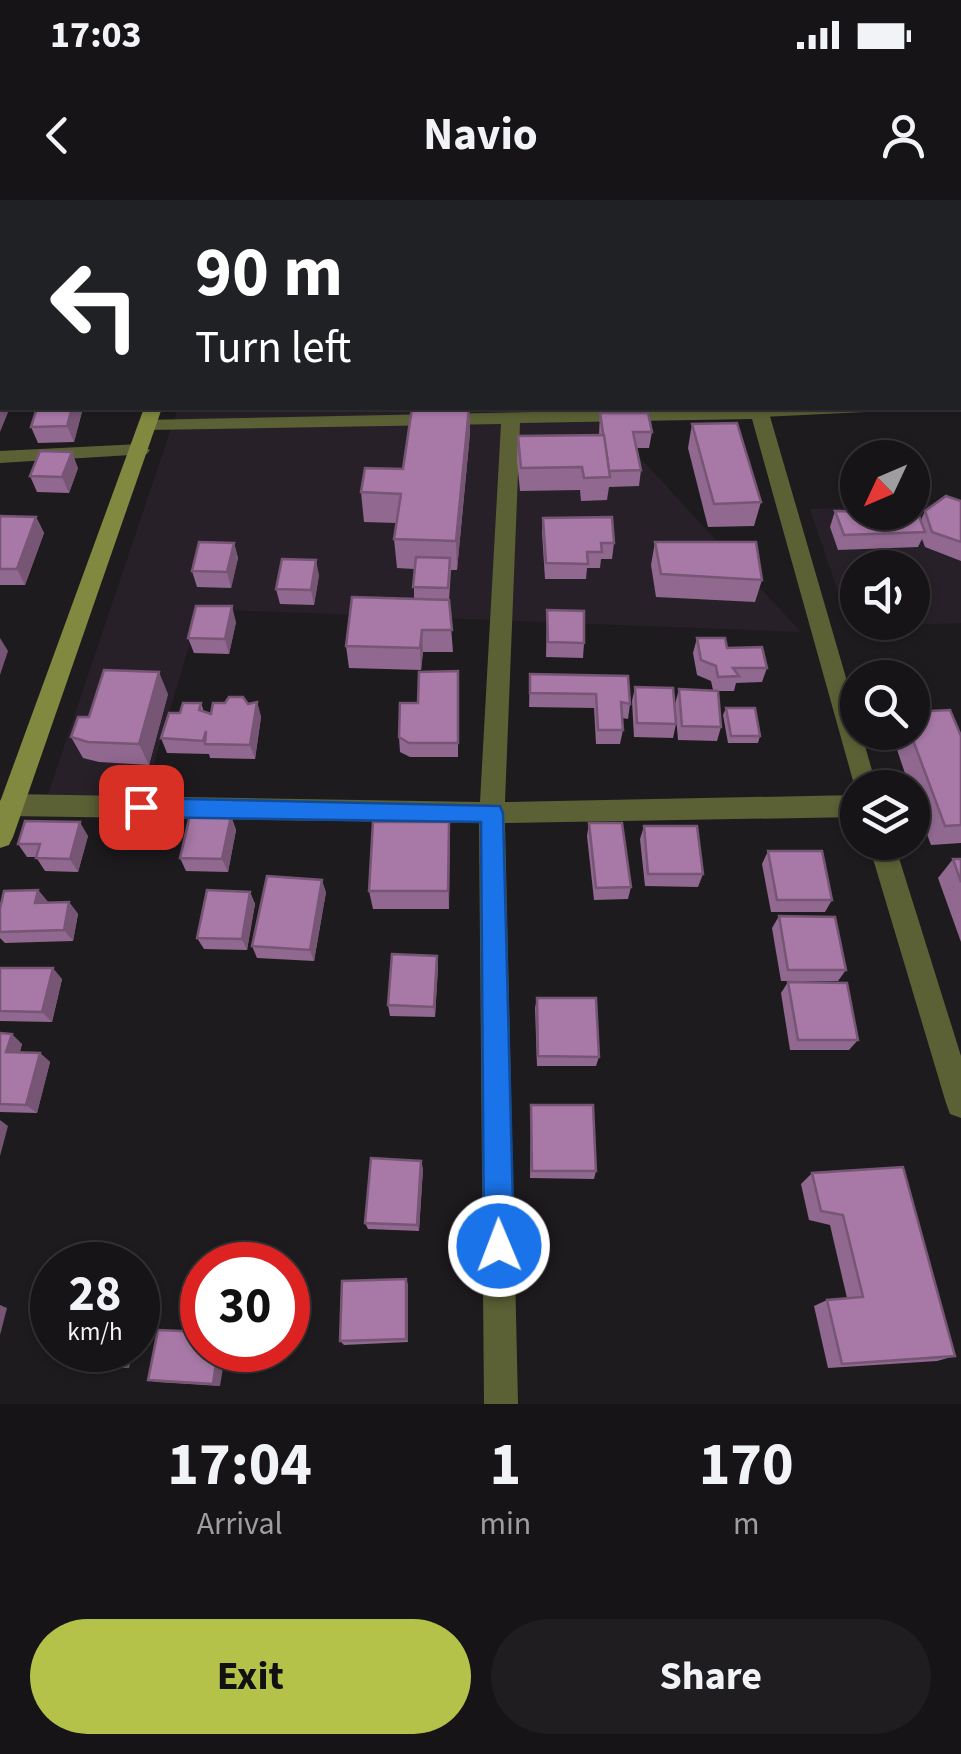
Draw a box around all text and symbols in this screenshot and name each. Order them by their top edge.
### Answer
text: 17:03 [50,8,142,62]
text: Navio [423,103,538,167]
icon: back [30,108,85,163]
icon: person [876,108,931,163]
text: 90 m [195,223,343,323]
icon: left [30,240,160,370]
text: Turn left [195,316,351,380]
north arrow [840,440,930,530]
map controls [840,440,930,860]
button: sound [840,550,930,640]
button: search [840,660,930,750]
pin [99,765,184,850]
button: layers [840,770,930,860]
icon: arrive [114,780,169,835]
position arrow [447,1194,551,1298]
speed limit sign: 30 [180,1242,310,1372]
text: 28 [69,1259,121,1330]
text: km/h [67,1314,123,1350]
text: 17:04 [167,1423,312,1508]
text: 1 [490,1423,521,1508]
text: 170 [699,1423,794,1508]
text: Arrival [197,1501,283,1547]
text: min [479,1501,531,1547]
text: m [733,1501,759,1547]
button: Exit [30,1619,471,1734]
button: Share [491,1619,931,1734]

